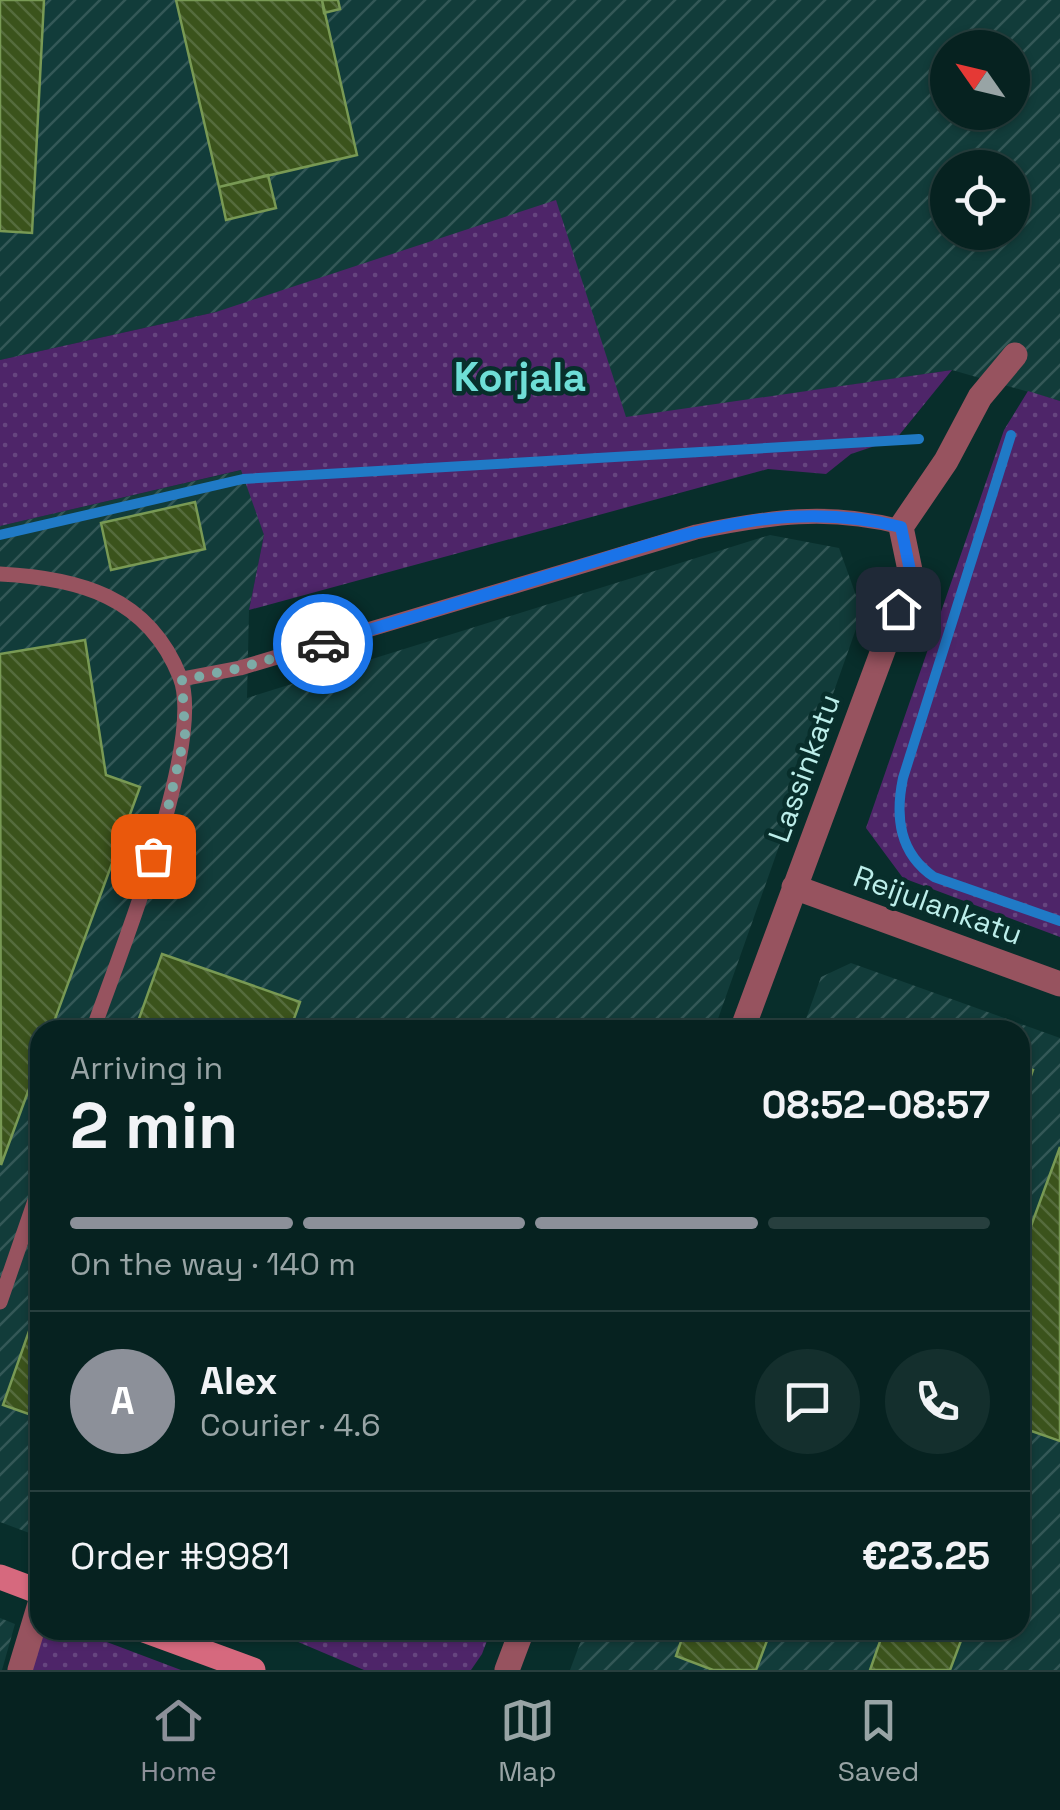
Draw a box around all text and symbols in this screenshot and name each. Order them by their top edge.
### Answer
north arrow [930,30,1030,130]
map controls [930,30,1030,250]
button: locate [930,150,1030,250]
district label: Korjala [454,352,586,403]
pin [856,567,941,652]
icon: home [871,582,926,637]
courier [273,594,373,694]
icon: car [296,617,351,672]
street label: Lassinkatu [759,688,849,848]
pin [111,814,196,899]
icon: bag [126,829,181,884]
street label: Reijulankatu [848,856,1028,954]
text: Arriving in [70,1048,223,1088]
text: 08:52–08:57 [762,1081,990,1129]
text: 2 min [70,1084,238,1167]
text: On the way · 140 m [70,1244,356,1284]
button: chat [755,1349,860,1454]
button: phone [885,1349,990,1454]
text: Alex [200,1357,277,1405]
text: A [110,1377,135,1425]
text: Courier · 4.6 [200,1405,381,1445]
text: Order #9981 [70,1532,290,1580]
text: €23.25 [862,1532,990,1580]
tab: Home [141,1693,217,1789]
tab: Map [498,1693,557,1789]
tab: Saved [838,1693,919,1789]

